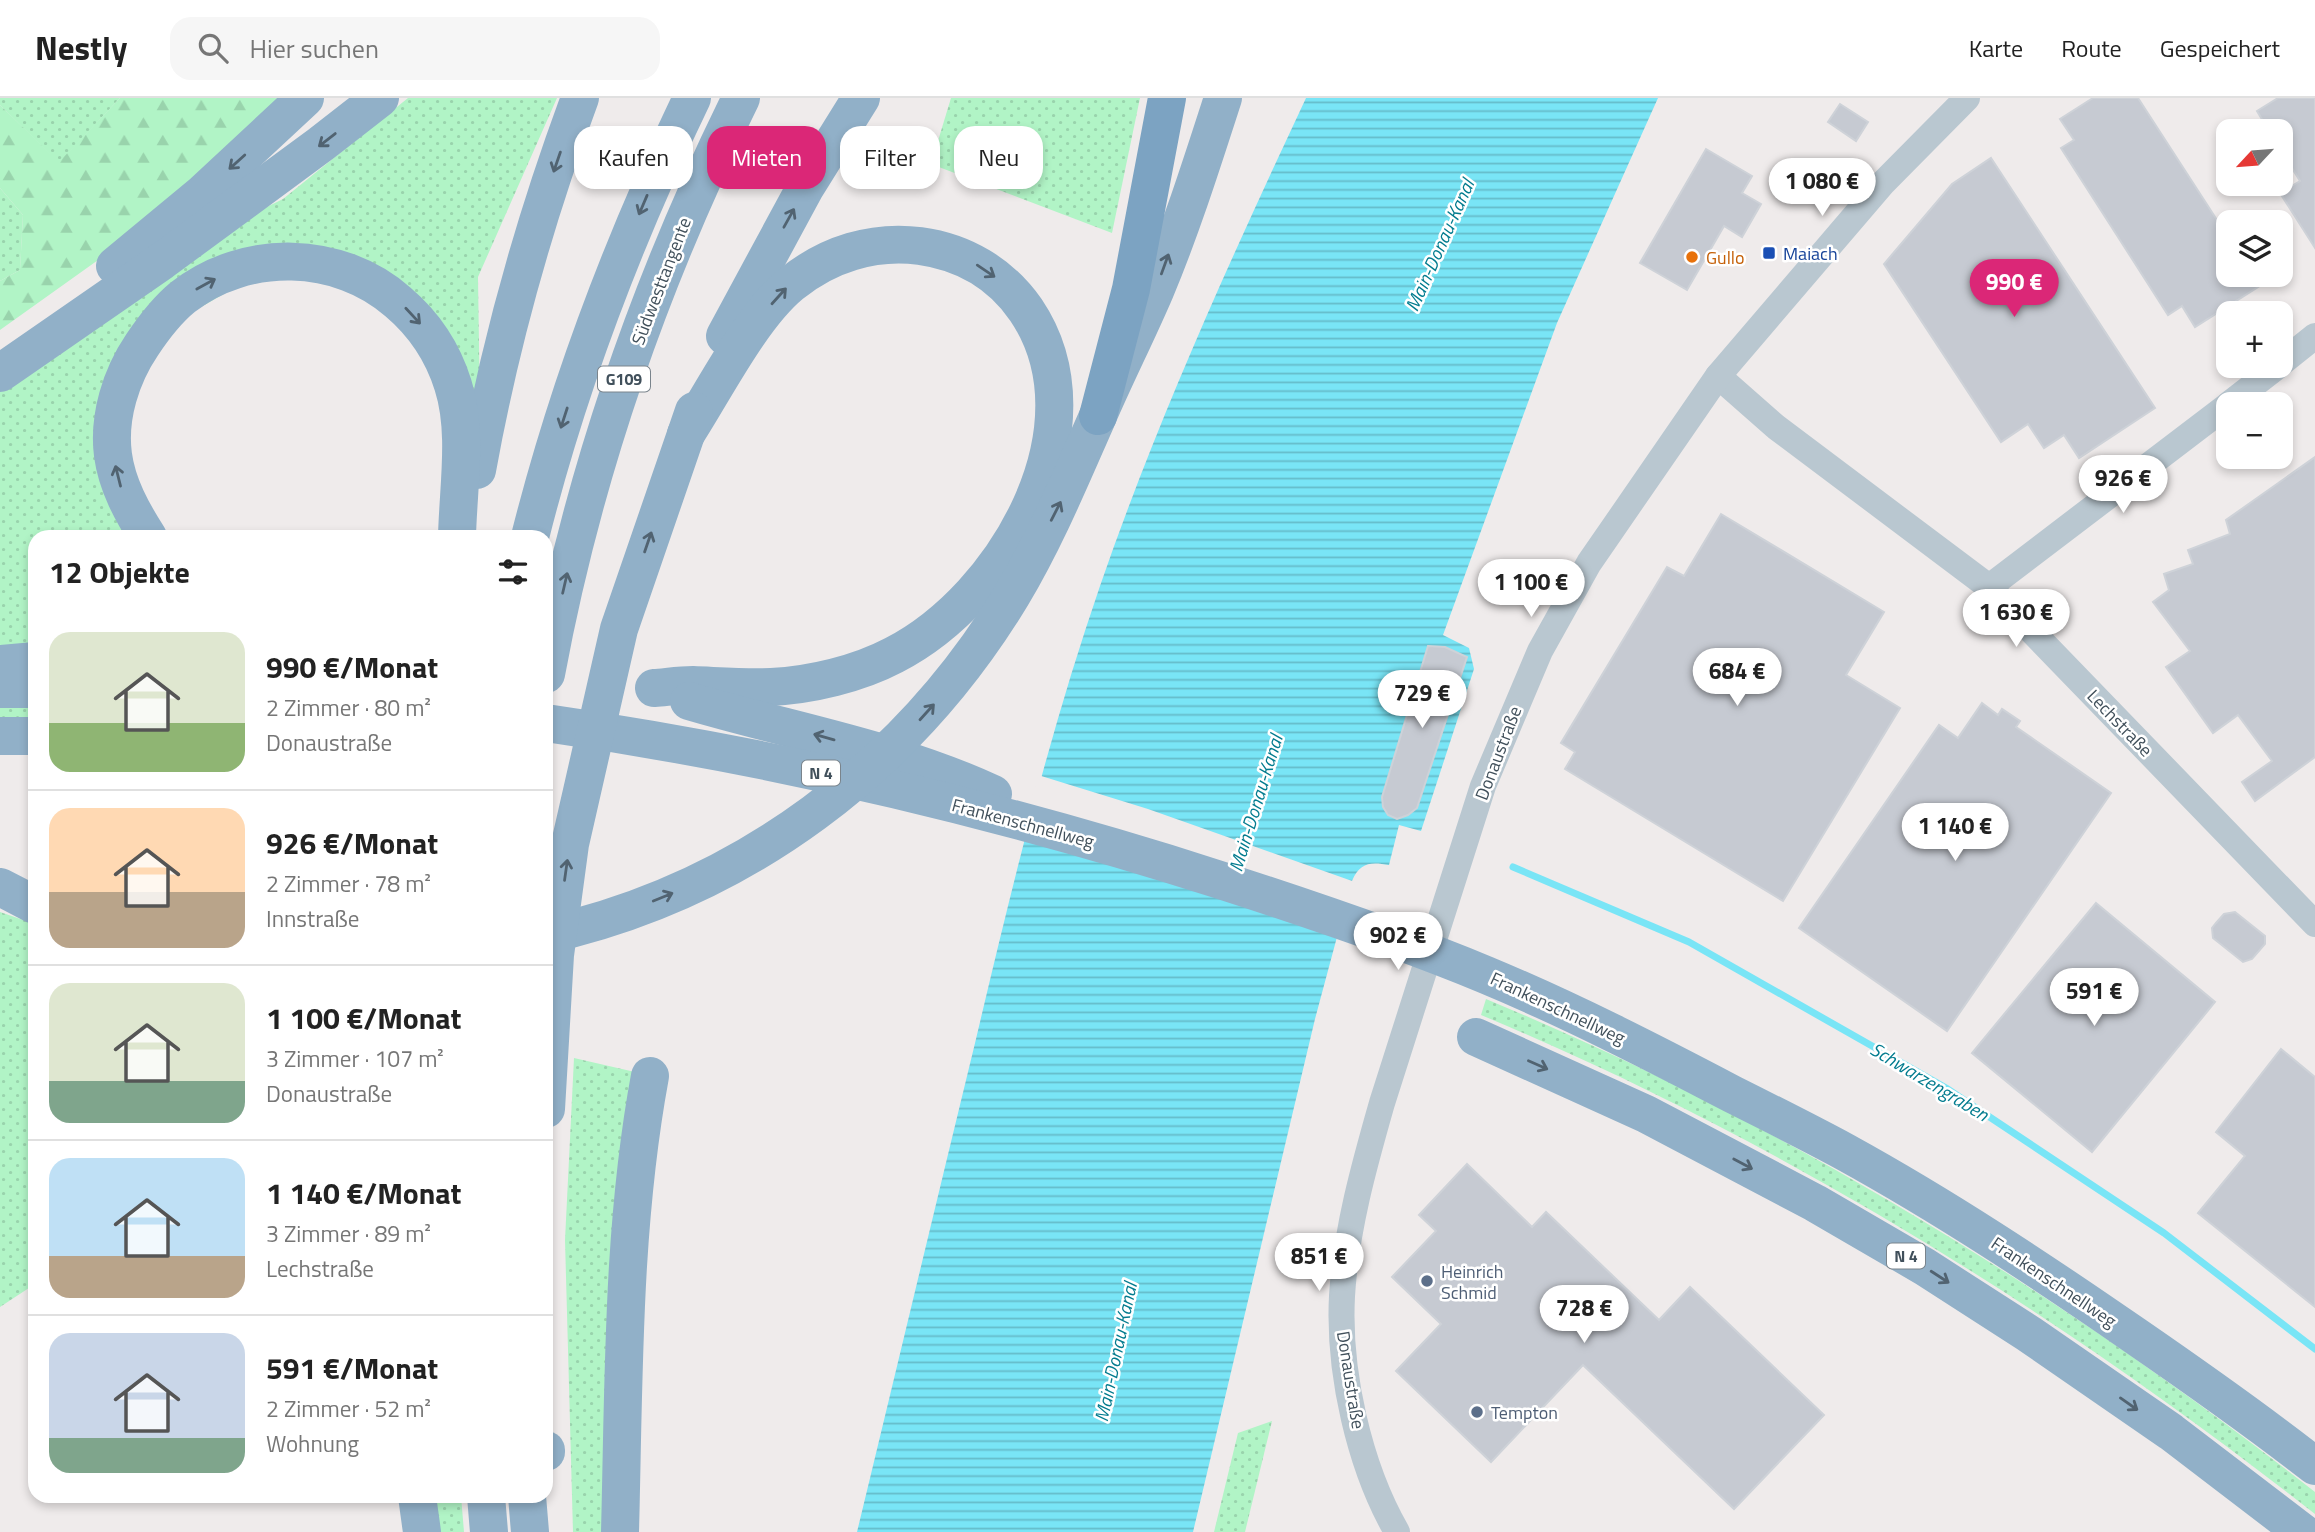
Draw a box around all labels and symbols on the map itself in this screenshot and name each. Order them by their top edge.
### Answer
north arrow [2216,119,2292,196]
one-way arrow [318,133,336,148]
one-way arrow [550,151,562,173]
one-way arrow [228,154,246,170]
pin: 1 080 € [1757,158,1887,218]
water label: Main-Donau-Kanal [1397,173,1482,316]
one-way arrow [636,193,649,215]
one-way arrow [782,208,796,228]
street label: Südwesttangente [624,213,698,349]
place label: Maiach [1783,240,1838,267]
place label: Gullo [1706,244,1744,271]
marker: Maiach [1761,245,1777,261]
marker: Gullo [1684,249,1700,265]
one-way arrow [1160,254,1172,276]
pin: 990 € [1965,260,2063,319]
one-way arrow [976,264,995,278]
one-way arrow [195,277,215,291]
one-way arrow [771,288,787,306]
one-way arrow [405,307,421,325]
road number: G109 [598,366,650,392]
one-way arrow [557,407,570,429]
pin: 926 € [2074,456,2172,515]
one-way arrow [111,465,124,488]
one-way arrow [1050,501,1064,522]
one-way arrow [643,531,655,553]
pin: 1 100 € [1466,560,1596,619]
one-way arrow [559,572,572,595]
pin: 1 630 € [1951,589,2081,649]
pin: 684 € [1688,648,1786,708]
pin: 729 € [1373,670,1471,730]
street label: Lechstraße [2081,683,2159,763]
street label: Donaustraße [1468,702,1528,804]
one-way arrow [919,703,935,721]
water label: Main-Donau-Kanal [1220,729,1290,875]
one-way arrow [813,730,835,743]
road number: N 4 [802,760,840,786]
street label: Frankenschnellweg [949,791,1097,855]
pin: 1 140 € [1890,804,2020,863]
one-way arrow [560,859,573,882]
one-way arrow [652,890,673,903]
pin: 902 € [1349,912,1447,972]
street label: Frankenschnellweg [1486,965,1630,1051]
pin: 591 € [2045,968,2143,1028]
water label: Schwarzengraben [1865,1034,1995,1128]
one-way arrow [1527,1059,1548,1072]
one-way arrow [1732,1158,1752,1172]
street label: Frankenschnellweg [1986,1230,2122,1334]
pin: 851 € [1270,1234,1368,1293]
road number: N 4 [1887,1244,1925,1268]
place label: Heinrich Schmid [1441,1258,1503,1306]
one-way arrow [1930,1270,1949,1285]
marker: Heinrich Schmid [1419,1273,1435,1289]
water label: Main-Donau-Kanal [1086,1278,1144,1424]
pin: 728 € [1535,1286,1633,1345]
street label: Donaustraße [1330,1329,1372,1431]
one-way arrow [2119,1397,2138,1411]
place label: Tempton [1491,1399,1558,1426]
marker: Tempton [1469,1404,1485,1420]

